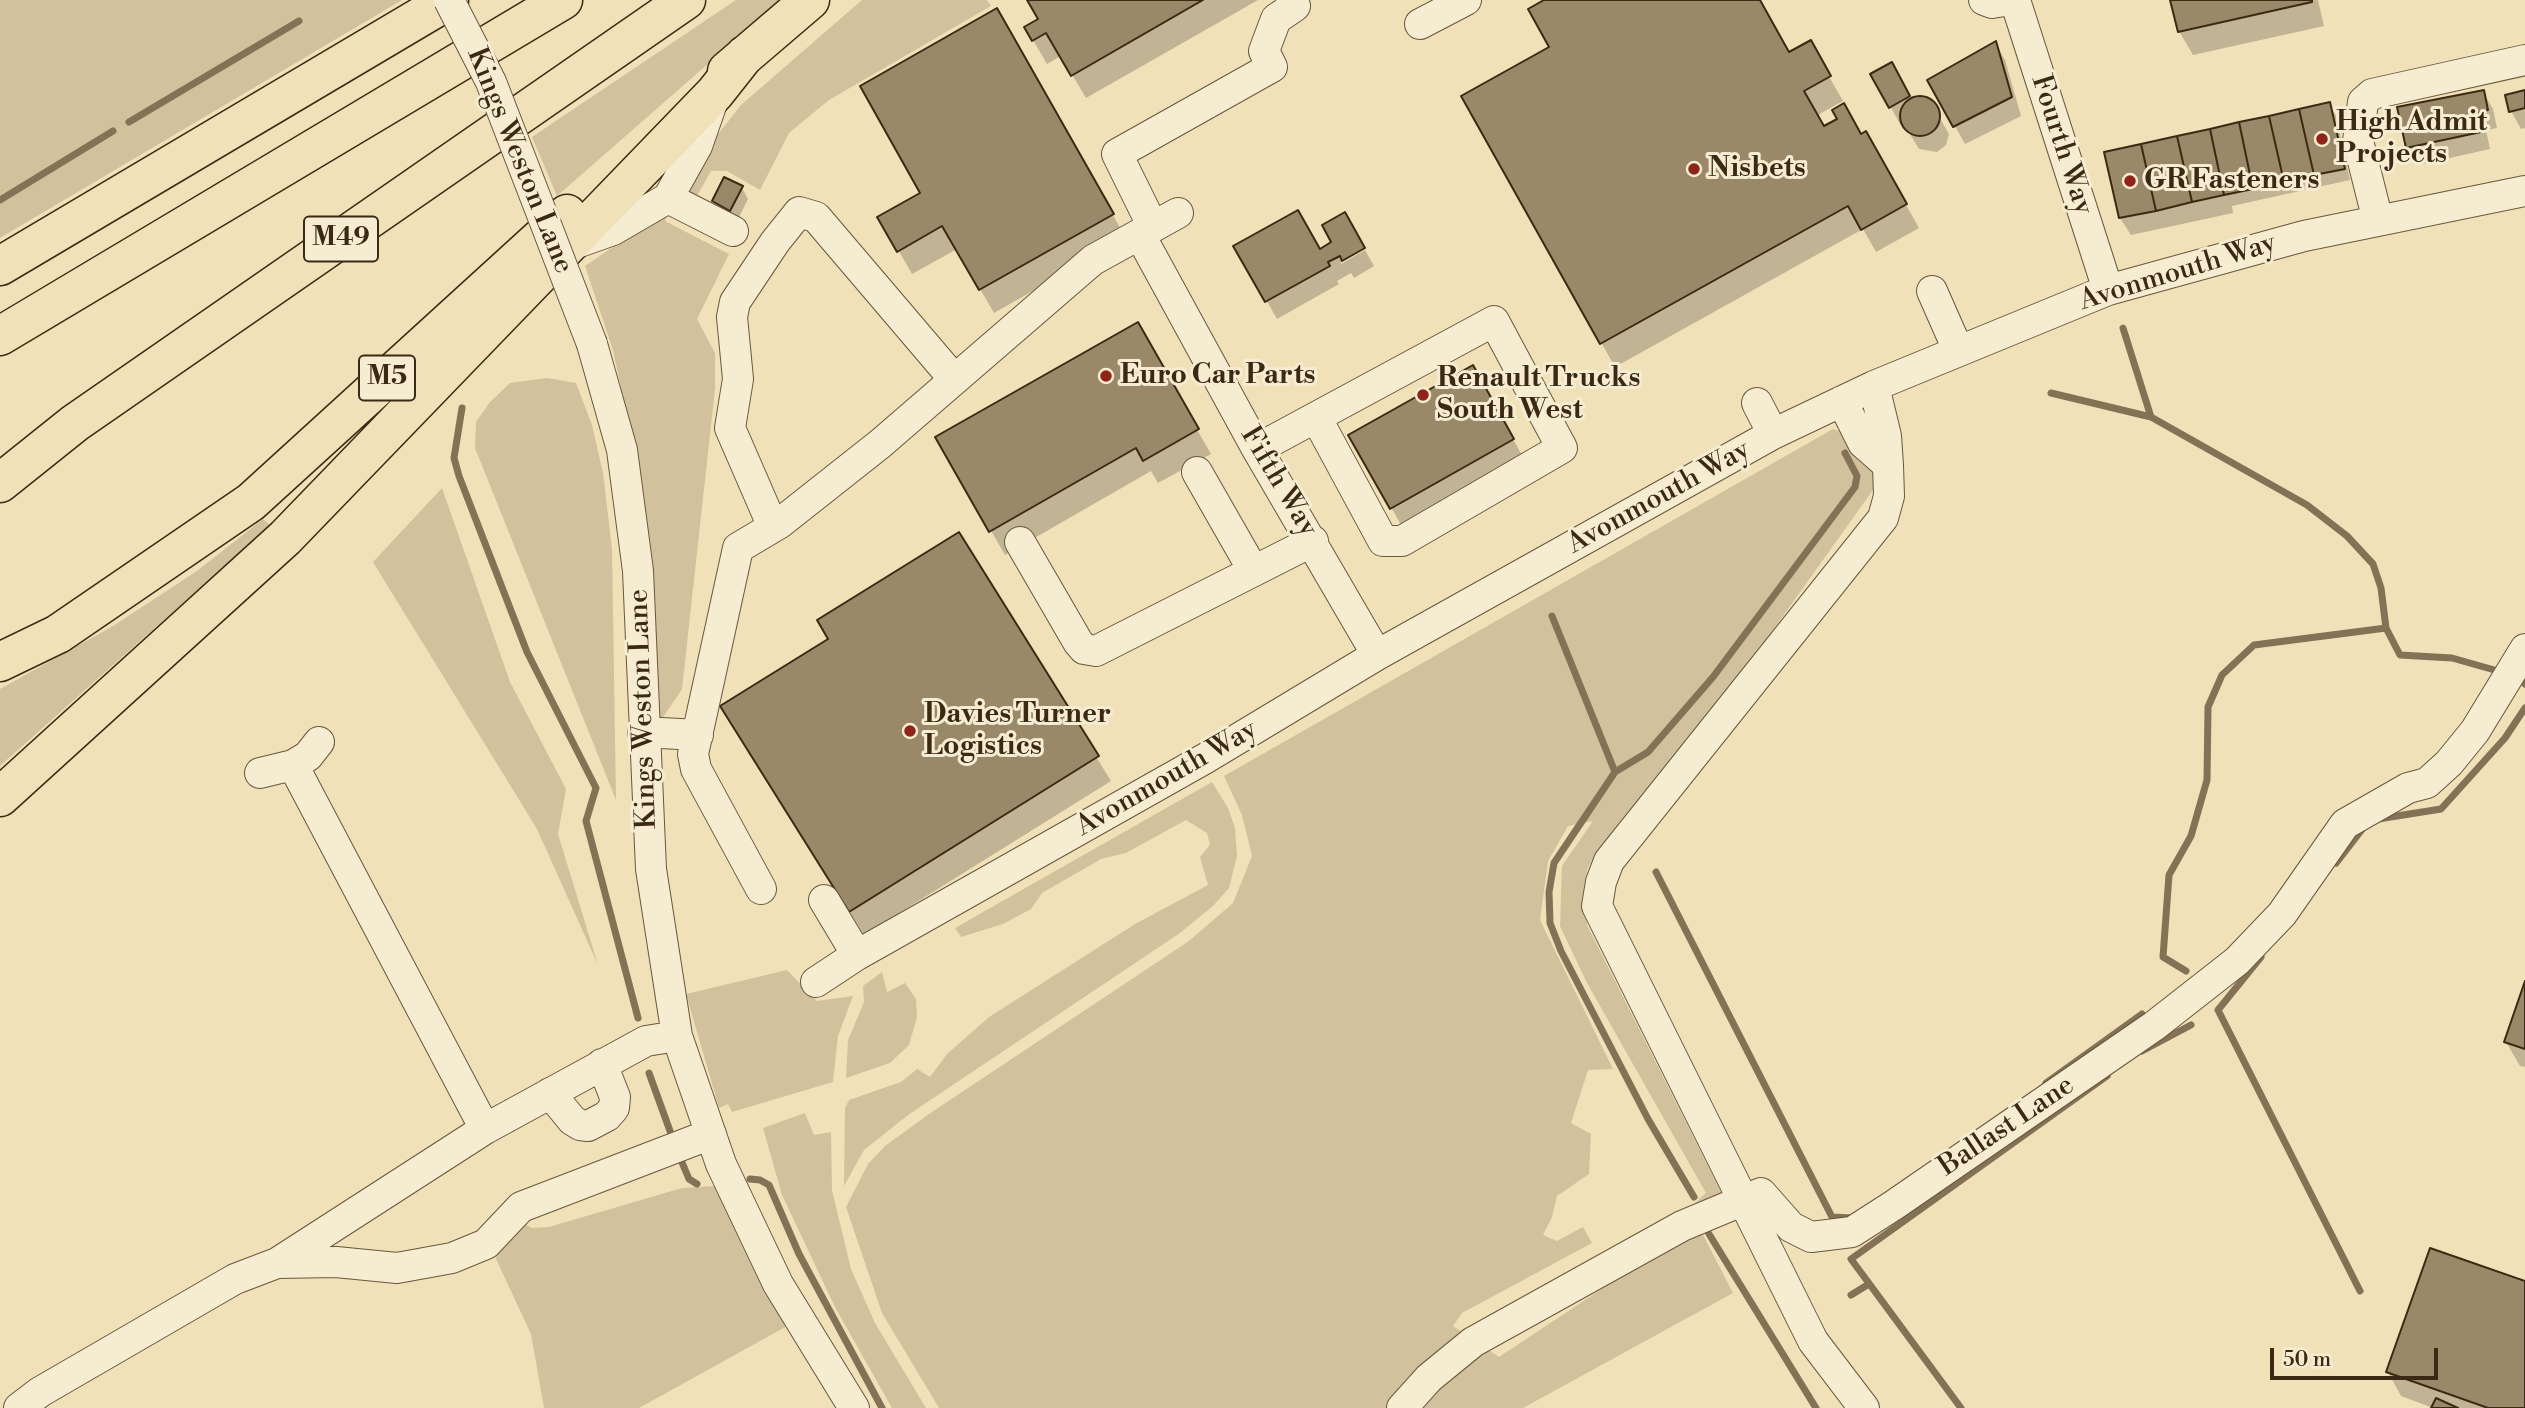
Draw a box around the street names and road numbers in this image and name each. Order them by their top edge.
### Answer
street label: Kings Weston Lane [458,43,580,279]
street label: Fourth Way [2023,71,2099,219]
road number: M49 [304,216,378,262]
street label: Avonmouth Way [2076,227,2280,319]
road number: M5 [359,356,415,400]
street label: Fifth Way [1232,421,1324,543]
street label: Avonmouth Way [1562,434,1756,562]
street label: Kings Weston Lane [623,588,665,830]
street label: Avonmouth Way [1070,714,1264,844]
street label: Ballast Lane [1933,1069,2081,1185]

